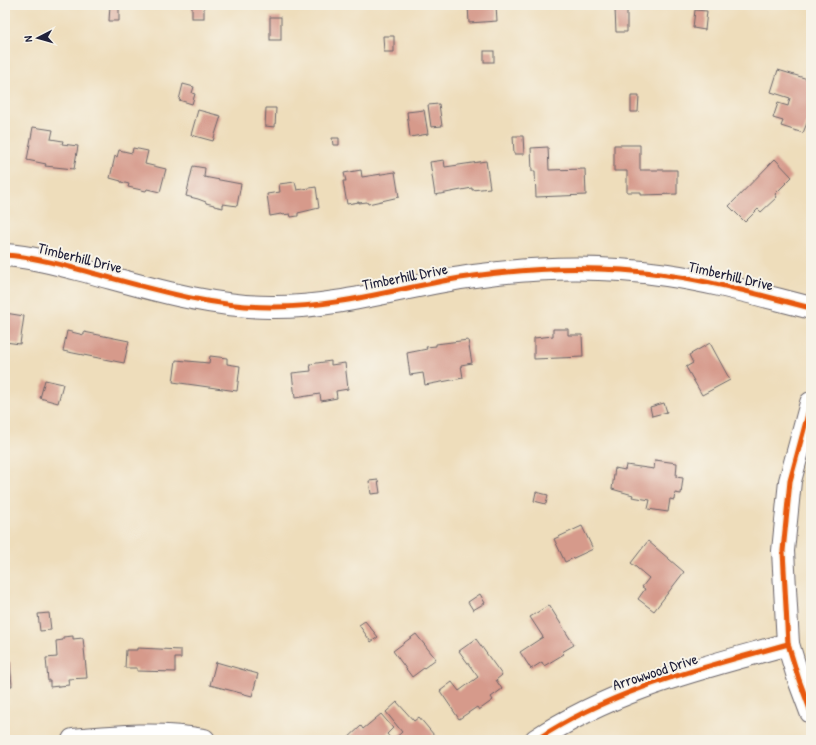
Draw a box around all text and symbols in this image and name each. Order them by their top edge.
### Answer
north arrow [18,18,58,58]
text: N [21,35,35,43]
street label: Timberhill Drive [36,237,125,278]
street label: Timberhill Drive [687,256,776,295]
street label: Timberhill Drive [361,258,449,295]
street label: Arrowwood Drive [610,648,700,695]

